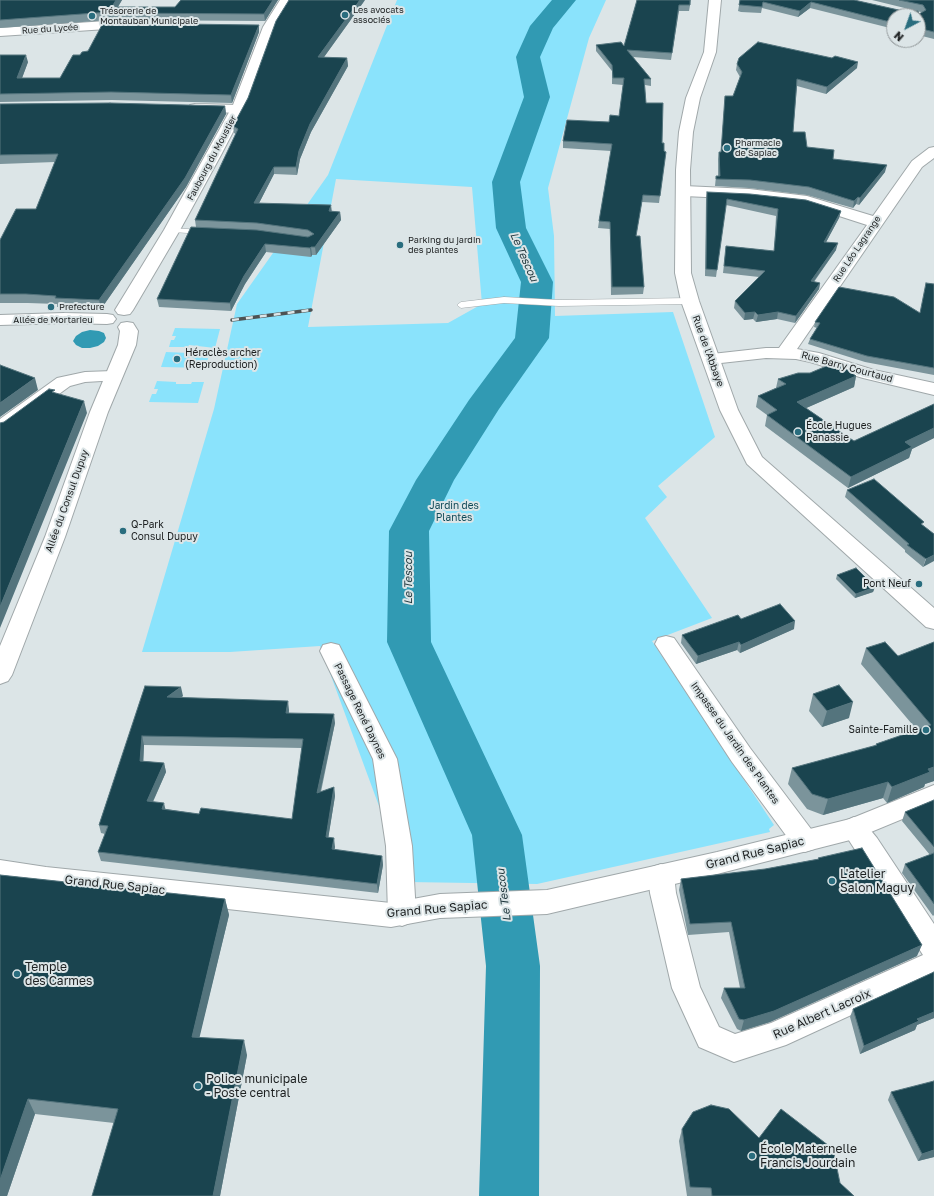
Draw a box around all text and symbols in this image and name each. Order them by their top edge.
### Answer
place label: Les avocats associés [353,5,404,26]
place label: Trésorerie de Montauban Municipale [100,6,198,27]
north arrow [886,8,926,48]
marker: Les avocats associés [340,10,350,20]
marker: Trésorerie de Montauban Municipale [87,11,97,21]
street label: Rue du Lycée [21,22,79,36]
text: N [891,29,906,44]
street label: Faubourg du Moustier [185,114,239,202]
place label: Pharmacie de Sapiac [735,138,781,159]
marker: Pharmacie de Sapiac [722,143,732,153]
street label: Rue Léo Lagrange [831,214,883,284]
water label: Le Tescou [507,230,541,284]
place label: Parking du jardin des plantes [408,235,481,256]
marker: Parking du jardin des plantes [395,240,405,250]
marker: Prefecture [46,302,56,312]
place label: Prefecture [59,302,104,312]
street label: Rue de l'Abbaye [689,314,727,388]
street label: Allée de Mortarieu [13,315,93,325]
place label: Héraclès archer (Reproduction) [185,347,261,370]
street label: Rue Barry Courtaud [800,349,894,385]
marker: Héraclès archer (Reproduction) [172,354,182,364]
place label: École Hugues Panassie [806,420,872,444]
marker: École Hugues Panassie [793,427,803,437]
street label: Allée du Consul Dupuy [43,448,91,554]
park label: Jardin des Plantes [429,500,479,524]
place label: Q-Park Consul Dupuy [131,519,198,542]
marker: Q-Park Consul Dupuy [118,526,128,536]
water label: Le Tescou [402,552,416,604]
place label: Pont Neuf [863,578,911,590]
marker: Pont Neuf [914,579,924,589]
street label: Passage René Daynes [332,661,388,761]
street label: Impasse du Jardin des Plantes [688,680,782,806]
place label: Sainte-Famille [849,724,918,736]
marker: Sainte-Famille [921,725,931,735]
street label: Grand Rue Sapiac [704,834,806,872]
place label: L'atelier Salon Maguy [840,867,914,895]
water label: Le Tescou [494,868,514,922]
street label: Grand Rue Sapiac [64,873,166,897]
marker: L'atelier Salon Maguy [827,876,837,886]
street label: Grand Rue Sapiac [386,897,488,921]
place label: Temple des Carmes [25,960,92,988]
marker: Temple des Carmes [12,969,22,979]
street label: Rue Albert Lacroix [771,986,873,1042]
place label: Police municipale - Poste central [206,1072,308,1100]
marker: Police municipale - Poste central [193,1081,203,1091]
place label: École Maternelle Francis Jourdain [760,1142,857,1170]
marker: École Maternelle Francis Jourdain [747,1151,757,1161]

